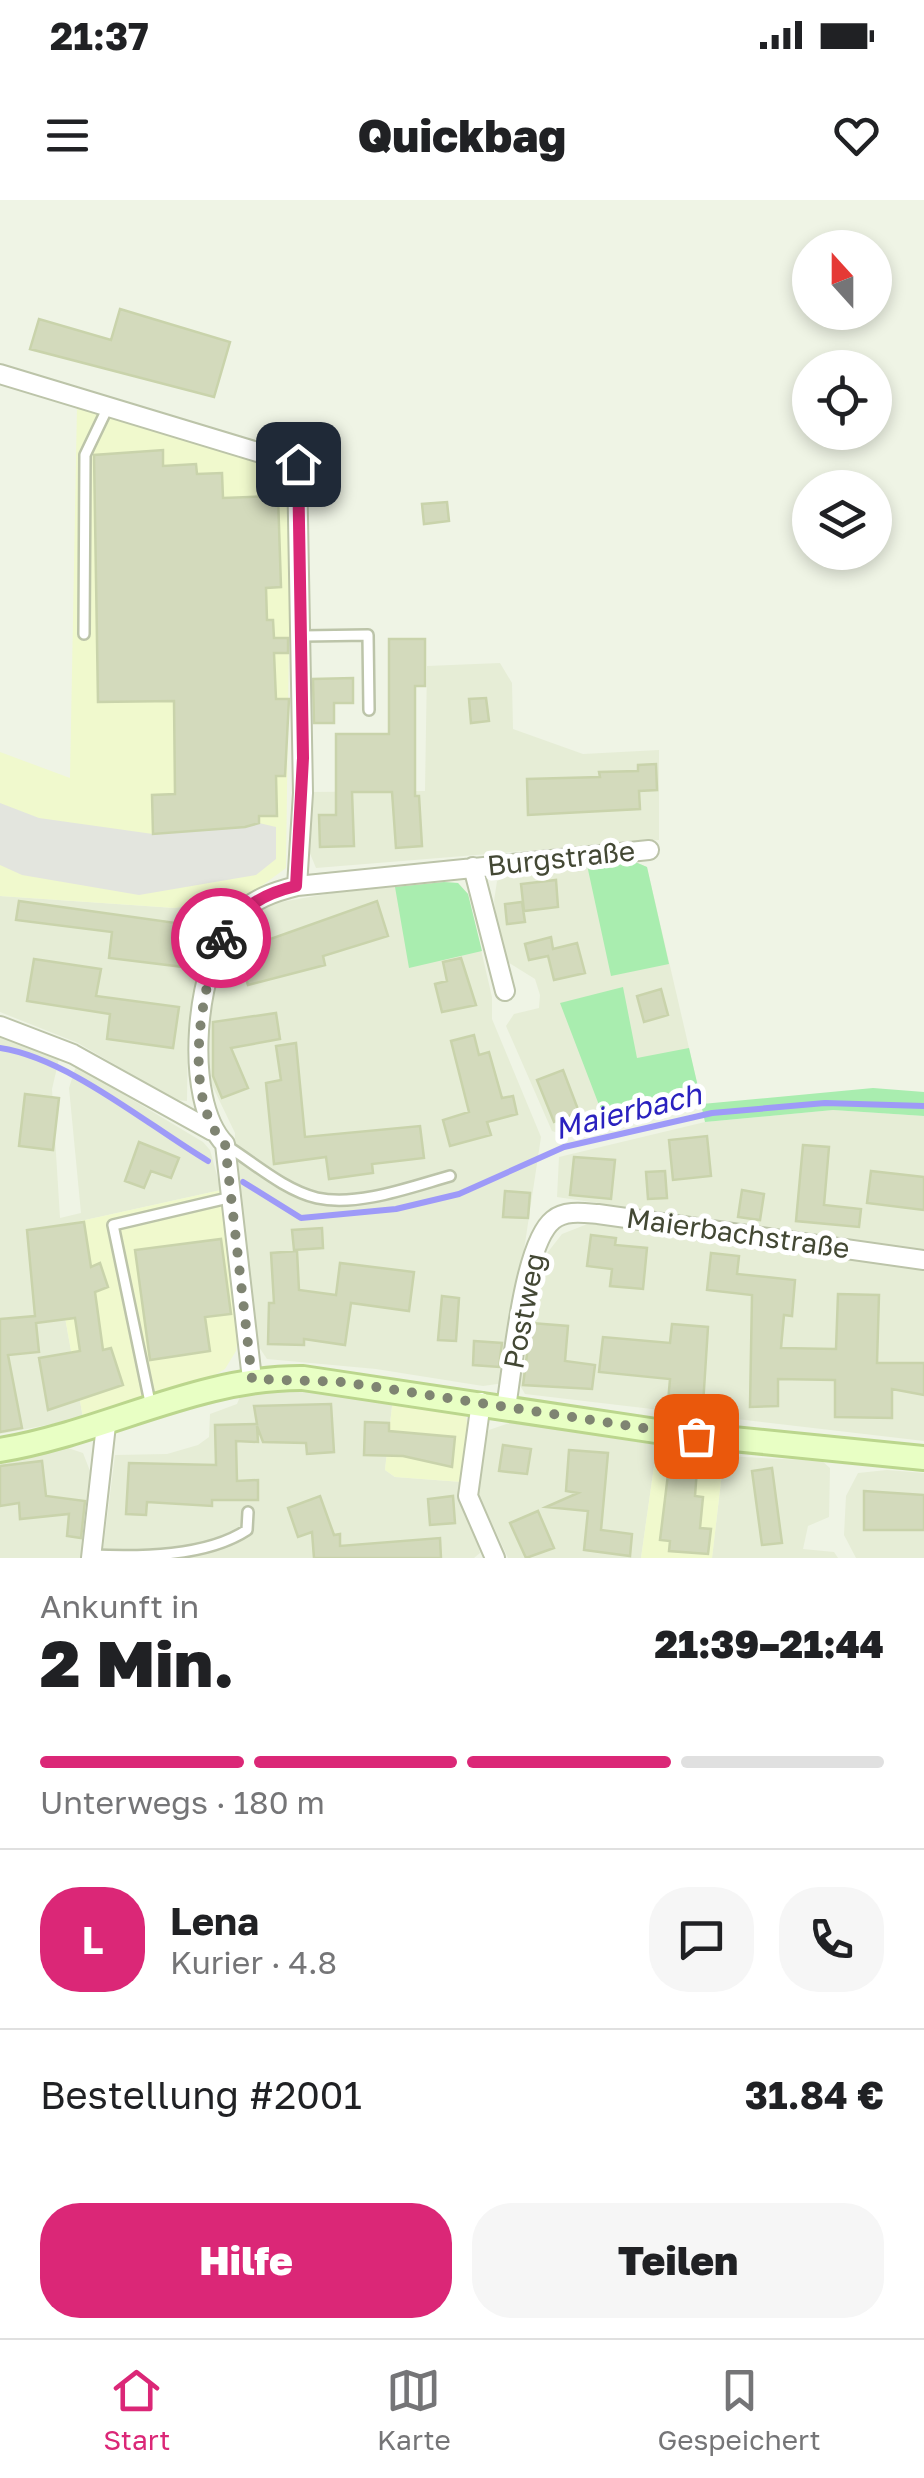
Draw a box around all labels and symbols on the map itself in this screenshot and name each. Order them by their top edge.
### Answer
north arrow [792,230,892,330]
pin [256,422,341,507]
street label: Burgstraße [485,833,637,882]
courier [171,888,271,988]
water label: Maierbach [551,1075,706,1147]
street label: Maierbachstraße [624,1201,852,1265]
street label: Postweg [496,1250,551,1372]
pin [654,1394,739,1479]

